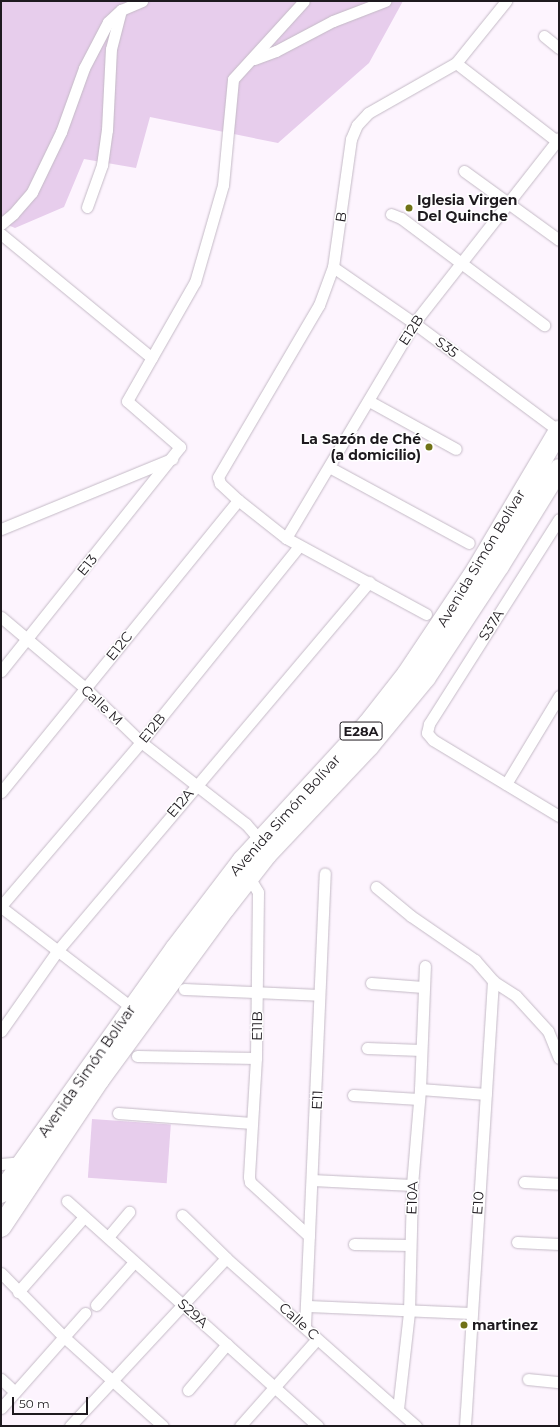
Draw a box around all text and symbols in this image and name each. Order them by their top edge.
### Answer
place label: Iglesia Virgen Del Quinche [417,192,517,224]
marker: Iglesia Virgen Del Quinche [404,203,414,213]
street label: B [332,210,350,224]
street label: E12B [395,312,427,348]
street label: S35 [432,333,462,361]
place label: La Sazón de Ché (a domicilio) [301,431,421,464]
marker: La Sazón de Ché (a domicilio) [424,442,434,452]
street label: Avenida Simón Bolívar [433,486,529,630]
street label: E13 [73,551,101,579]
street label: S37A [475,606,507,644]
street label: E12C [102,628,136,664]
street label: Calle M [78,681,126,729]
street label: E12B [135,710,169,746]
road number: E28A [339,720,383,742]
street label: Avenida Simón Bolívar [226,751,344,879]
street label: E12A [163,785,197,821]
street label: Avenida Simón Bolívar [35,1002,139,1140]
street label: E11B [248,1011,266,1041]
street label: E11 [308,1090,326,1110]
street label: E10A [403,1181,421,1215]
street label: E10 [469,1191,487,1215]
street label: S29A [174,1295,212,1331]
street label: Calle C [276,1299,322,1343]
place label: martinez [472,1317,538,1333]
marker: martinez [459,1320,469,1330]
scale bar [14,1389,90,1415]
text: 50 m [19,1396,50,1411]

